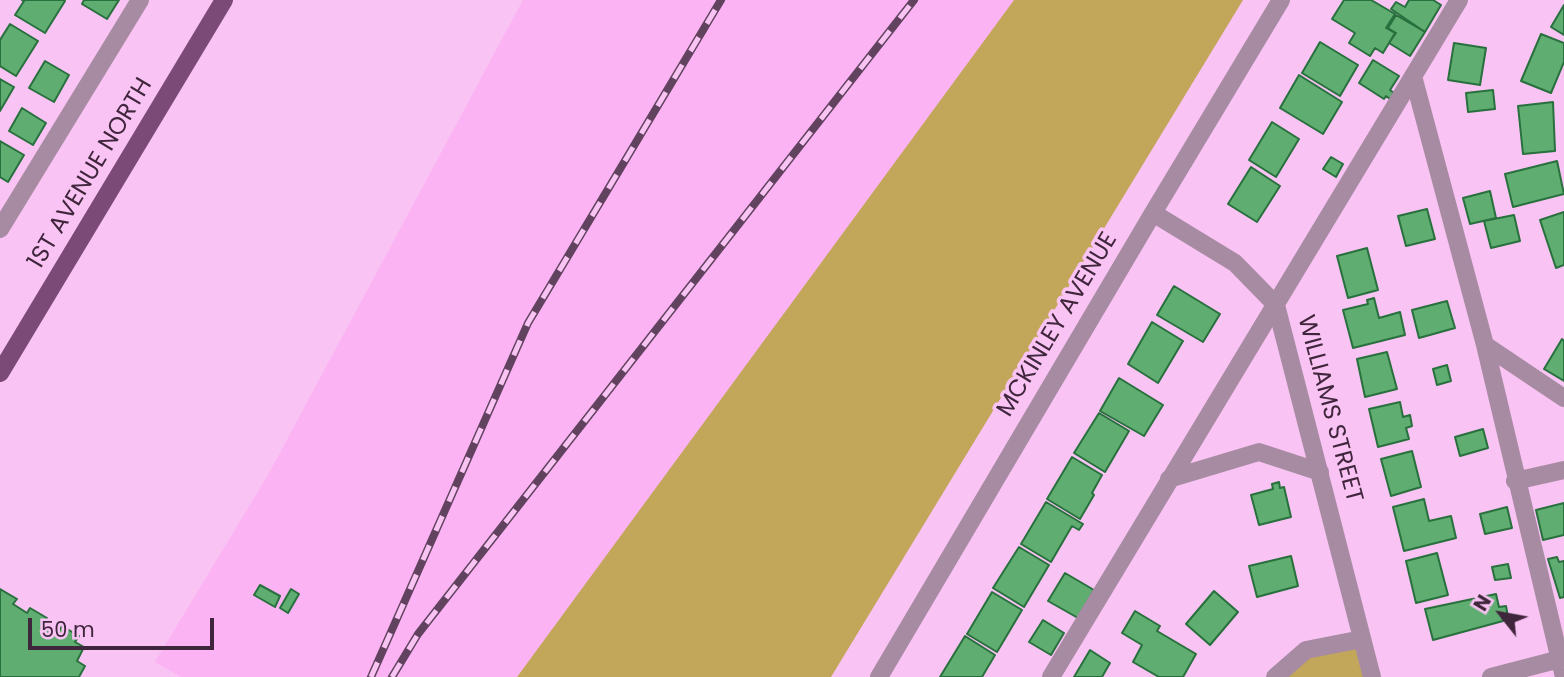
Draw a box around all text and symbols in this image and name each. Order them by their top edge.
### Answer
street label: 1ST AVENUE NORTH [23,73,159,275]
street label: MCKINLEY AVENUE [992,228,1124,422]
street label: WILLIAMS STREET [1290,312,1368,506]
north arrow [1466,579,1536,649]
text: N [1467,590,1498,616]
scale bar [32,604,217,648]
text: 50 m [41,615,95,644]

